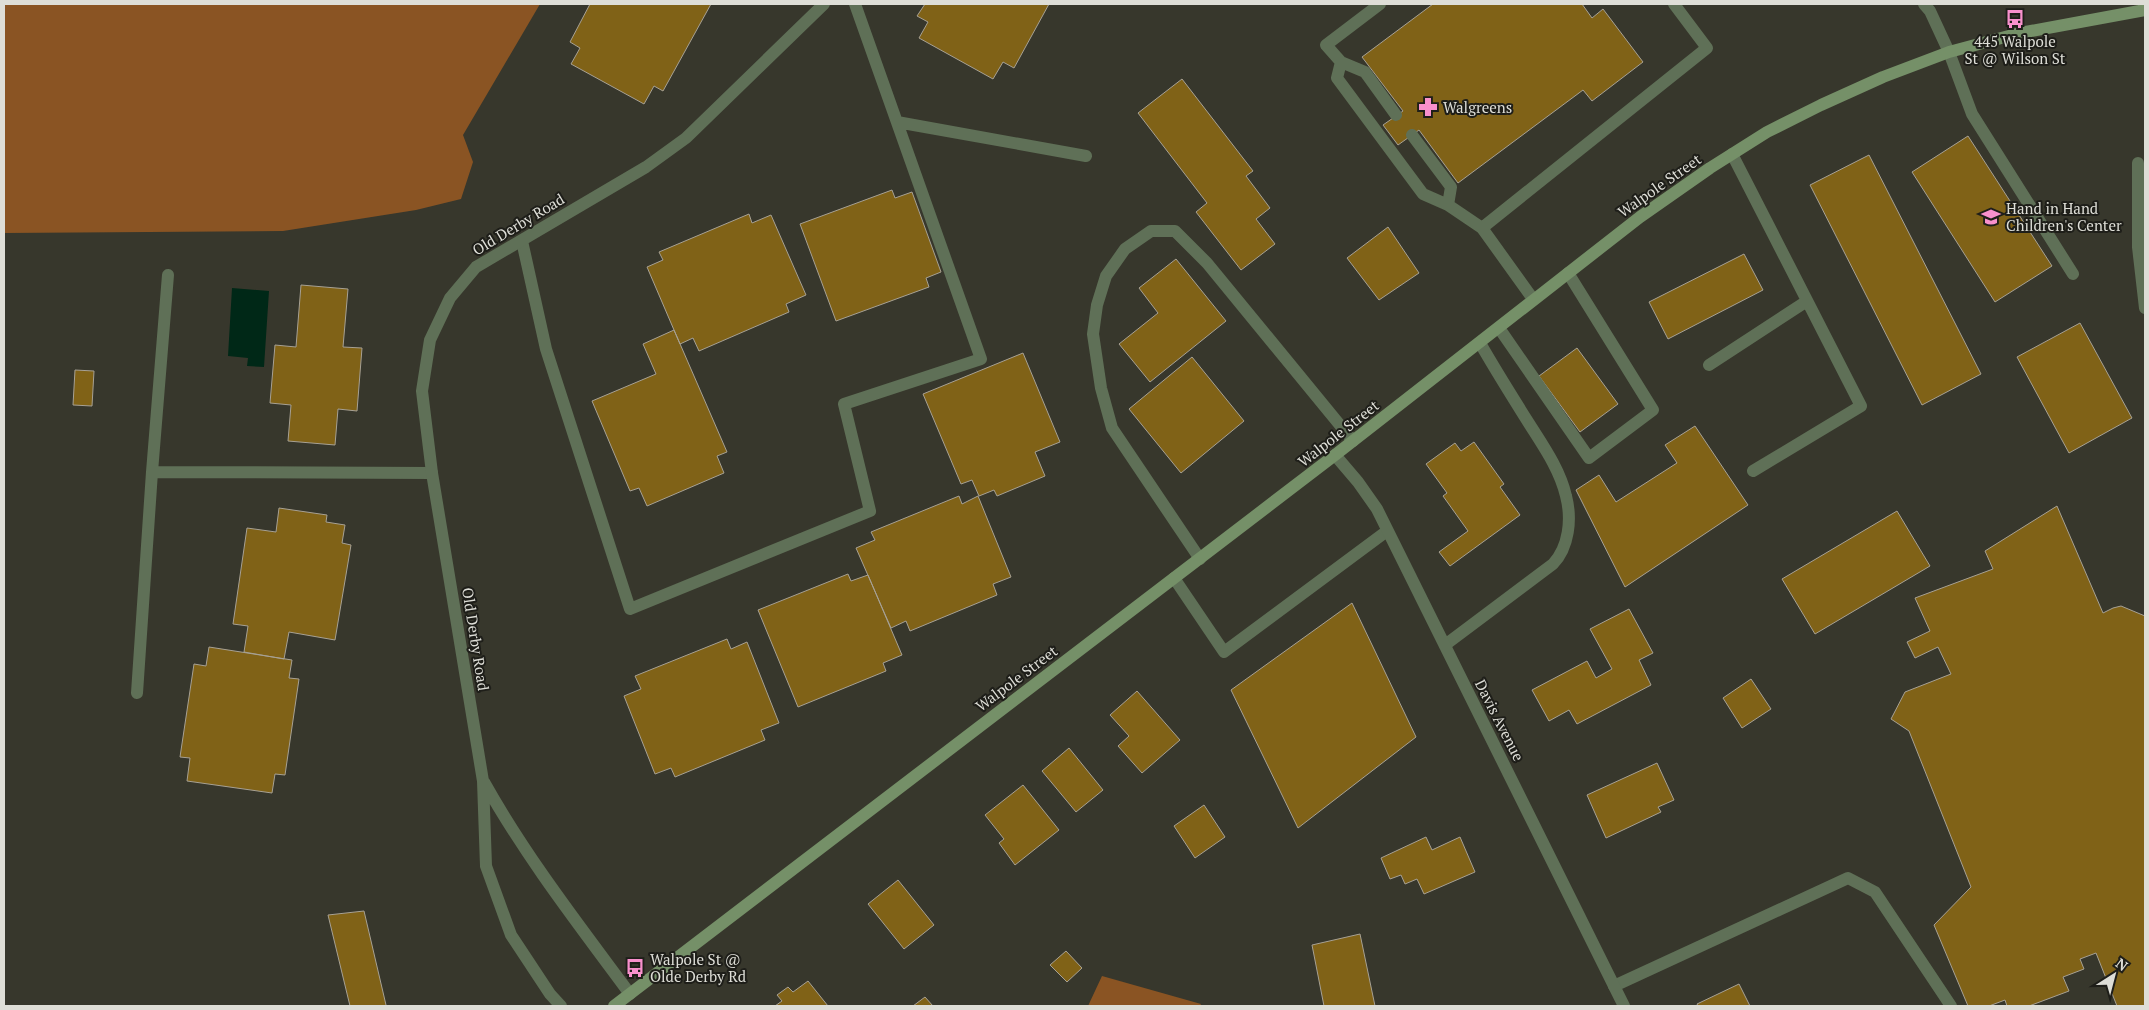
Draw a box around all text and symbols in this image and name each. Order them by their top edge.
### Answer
bus stop icon: 445 Walpole St @ Wilson St [2004,8,2026,30]
place label: 445 Walpole St @ Wilson St [1965,31,2066,68]
pharmacy icon: Walgreens [1417,96,1439,118]
place label: Walgreens [1443,97,1512,117]
street label: Walpole Street [1613,149,1705,221]
street label: Old Derby Road [468,189,568,259]
place label: Hand in Hand Children's Center [2006,198,2122,235]
school or university icon: Hand in Hand Children's Center [1980,206,2002,228]
street label: Walpole Street [1293,395,1383,471]
street label: Old Derby Road [458,586,494,692]
street label: Walpole Street [971,640,1061,715]
street label: Davis Avenue [1471,676,1529,764]
place label: Walpole St @ Olde Derby Rd [650,949,746,986]
north arrow [2089,950,2139,1000]
text: N [2112,953,2132,975]
bus stop icon: Walpole St @ Olde Derby Rd [624,957,646,979]

